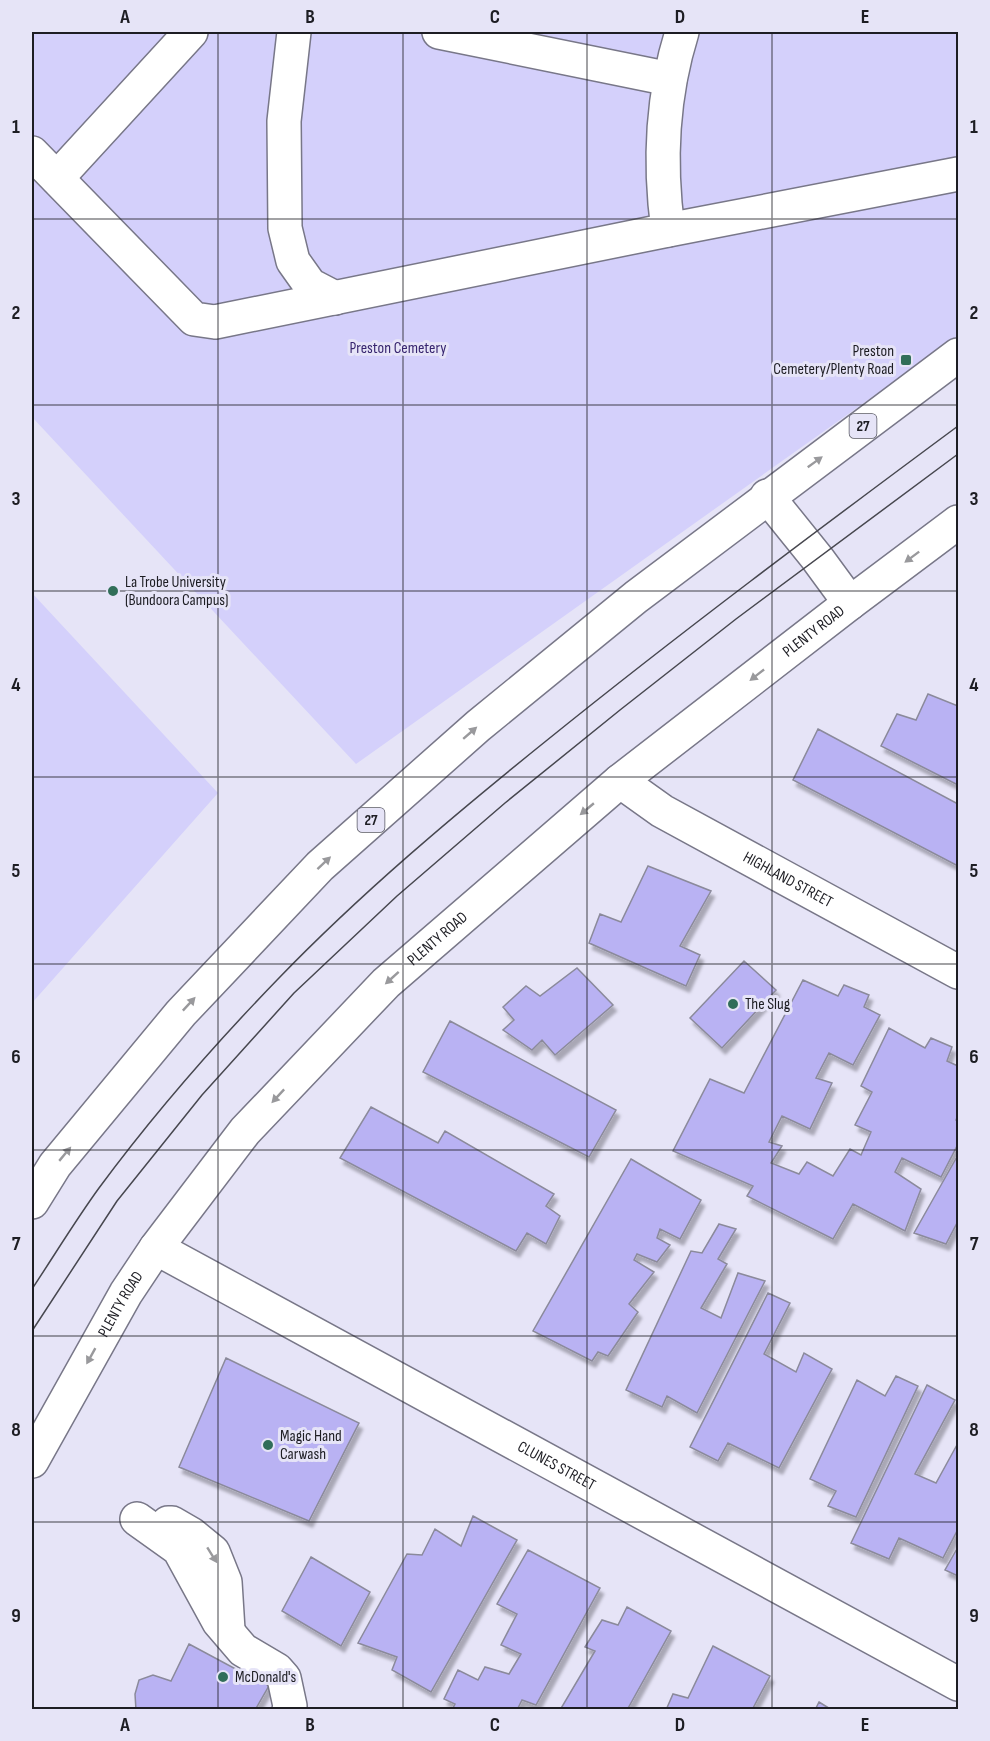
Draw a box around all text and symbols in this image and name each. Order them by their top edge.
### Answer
text: A [119,5,130,29]
text: B [305,5,315,29]
text: C [490,5,500,29]
text: D [675,5,685,29]
text: E [861,5,869,29]
text: 1 [12,115,20,139]
text: 1 [970,115,978,139]
text: 2 [12,301,20,325]
text: 2 [970,301,978,325]
park label: Preston Cemetery [350,339,446,358]
place label: Preston Cemetery/Plenty Road [773,342,894,379]
marker: Preston Cemetery/Plenty Road [899,353,913,367]
road number: 27 [850,414,876,438]
one-way arrow [807,456,822,468]
text: 3 [12,487,21,511]
text: 3 [970,487,979,511]
one-way arrow [904,551,920,563]
place label: La Trobe University (Bundoora Campus) [125,573,229,610]
marker: La Trobe University (Bundoora Campus) [106,584,120,598]
street label: PLENTY ROAD [779,601,848,661]
one-way arrow [749,669,764,681]
text: 4 [11,673,21,697]
text: 4 [969,673,979,697]
one-way arrow [462,727,477,740]
one-way arrow [580,802,595,815]
road number: 27 [358,808,385,832]
street label: HIGHLAND STREET [740,847,837,912]
one-way arrow [316,856,330,870]
text: 5 [12,859,21,883]
text: 5 [970,859,979,883]
street label: PLENTY ROAD [404,907,471,970]
one-way arrow [385,971,400,984]
place label: The Slug [745,995,790,1014]
one-way arrow [182,997,196,1011]
marker: The Slug [726,997,740,1011]
text: 6 [11,1045,21,1069]
text: 6 [969,1045,979,1069]
one-way arrow [271,1089,285,1104]
one-way arrow [58,1146,71,1162]
text: 7 [12,1232,21,1256]
text: 7 [970,1232,979,1256]
street label: PLENTY ROAD [94,1268,147,1340]
one-way arrow [86,1348,96,1365]
text: 8 [11,1418,21,1442]
text: 8 [969,1418,979,1442]
place label: Magic Hand Carwash [280,1427,342,1464]
street label: CLUNES STREET [514,1437,599,1495]
marker: Magic Hand Carwash [261,1438,275,1452]
one-way arrow [206,1547,217,1564]
text: 9 [11,1604,21,1628]
text: 9 [969,1604,979,1628]
place label: McDonald's [235,1668,297,1687]
marker: McDonald's [216,1670,230,1684]
text: A [119,1713,130,1737]
text: B [305,1713,315,1737]
text: C [490,1713,500,1737]
text: D [675,1713,685,1737]
text: E [861,1713,869,1737]

